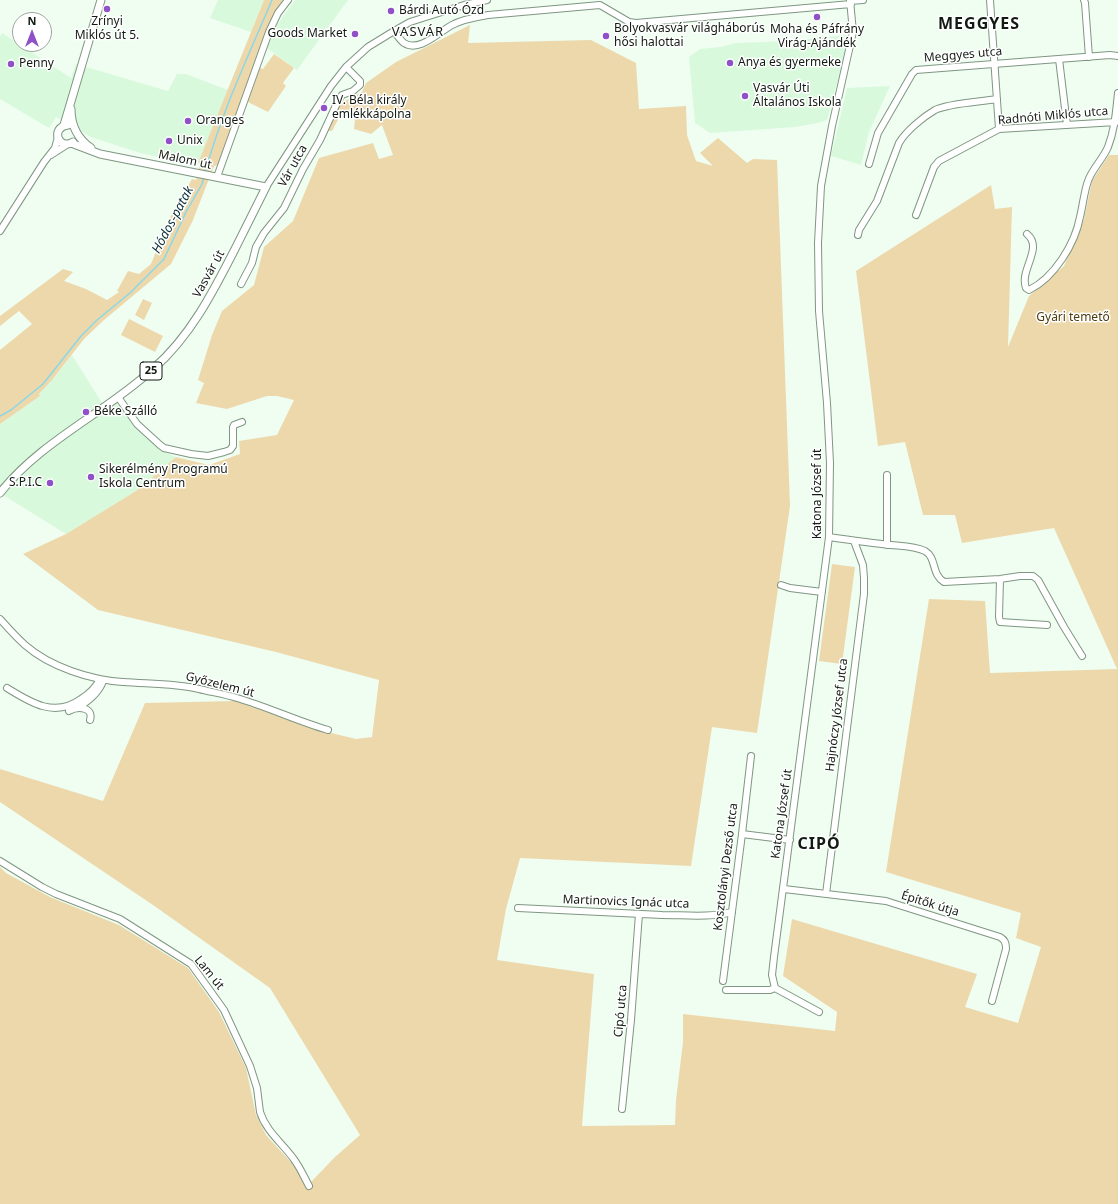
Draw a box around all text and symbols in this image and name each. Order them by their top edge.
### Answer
marker: Zrínyi Miklós út 5. [102,4,112,14]
place label: Bárdi Autó Ózd [399,4,484,18]
marker: Bárdi Autó Ózd [386,6,396,16]
north arrow [12,12,52,52]
marker: Moha és Páfrány Virág-Ajándék [812,12,822,22]
text: N [28,13,36,28]
district label: MEGGYES [938,14,1020,34]
place label: Zrínyi Miklós út 5. [75,15,139,43]
place label: Bolyokvasvár világháborús hősi halottai [614,22,765,50]
place label: Moha és Páfrány Virág-Ajándék [770,23,864,51]
district label: VASVÁR [392,24,444,40]
place label: Goods Market [267,27,347,41]
marker: Goods Market [350,29,360,39]
marker: Bolyokvasvár világháborús hősi halottai [601,31,611,41]
street label: Meggyes utca [923,44,1003,66]
place label: Anya és gyermeke [738,56,841,70]
place label: Penny [19,57,54,71]
marker: Anya és gyermeke [725,58,735,68]
marker: Penny [6,59,16,69]
place label: Vasvár Úti Általános Iskola [753,82,842,110]
marker: Vasvár Úti Általános Iskola [740,91,750,101]
place label: IV. Béla király emlékkápolna [332,94,411,122]
marker: IV. Béla király emlékkápolna [319,103,329,113]
street label: Radnóti Miklós utca [997,104,1109,128]
place label: Oranges [196,114,244,128]
marker: Oranges [183,116,193,126]
place label: Unix [177,134,203,148]
marker: Unix [164,136,174,146]
street label: Vár utca [276,142,310,190]
street label: Malom út [157,147,213,173]
water label: Hódos-patak [149,184,197,256]
street label: Vasvár út [190,248,228,300]
park label: Gyári temető [1036,311,1110,325]
road number: 25 [140,362,162,380]
place label: Béke Szálló [94,405,157,419]
marker: Béke Szálló [81,407,91,417]
street label: Katona József út [811,449,825,539]
place label: Sikerélmény Programú Iskola Centrum [99,463,228,491]
marker: Sikerélmény Programú Iskola Centrum [86,472,96,482]
place label: S.P.I.C [9,476,42,490]
marker: S.P.I.C [45,478,55,488]
street label: Hajnóczy József utca [823,657,851,773]
street label: Győzelem út [184,670,256,700]
street label: Katona József út [769,768,795,860]
street label: Kosztolányi Dezső utca [711,802,741,932]
district label: CIPÓ [797,834,841,854]
street label: Építők útja [899,888,961,920]
street label: Martinovics Ignác utca [562,893,690,911]
street label: Lam út [191,953,227,993]
street label: Cipó utca [612,984,630,1038]

